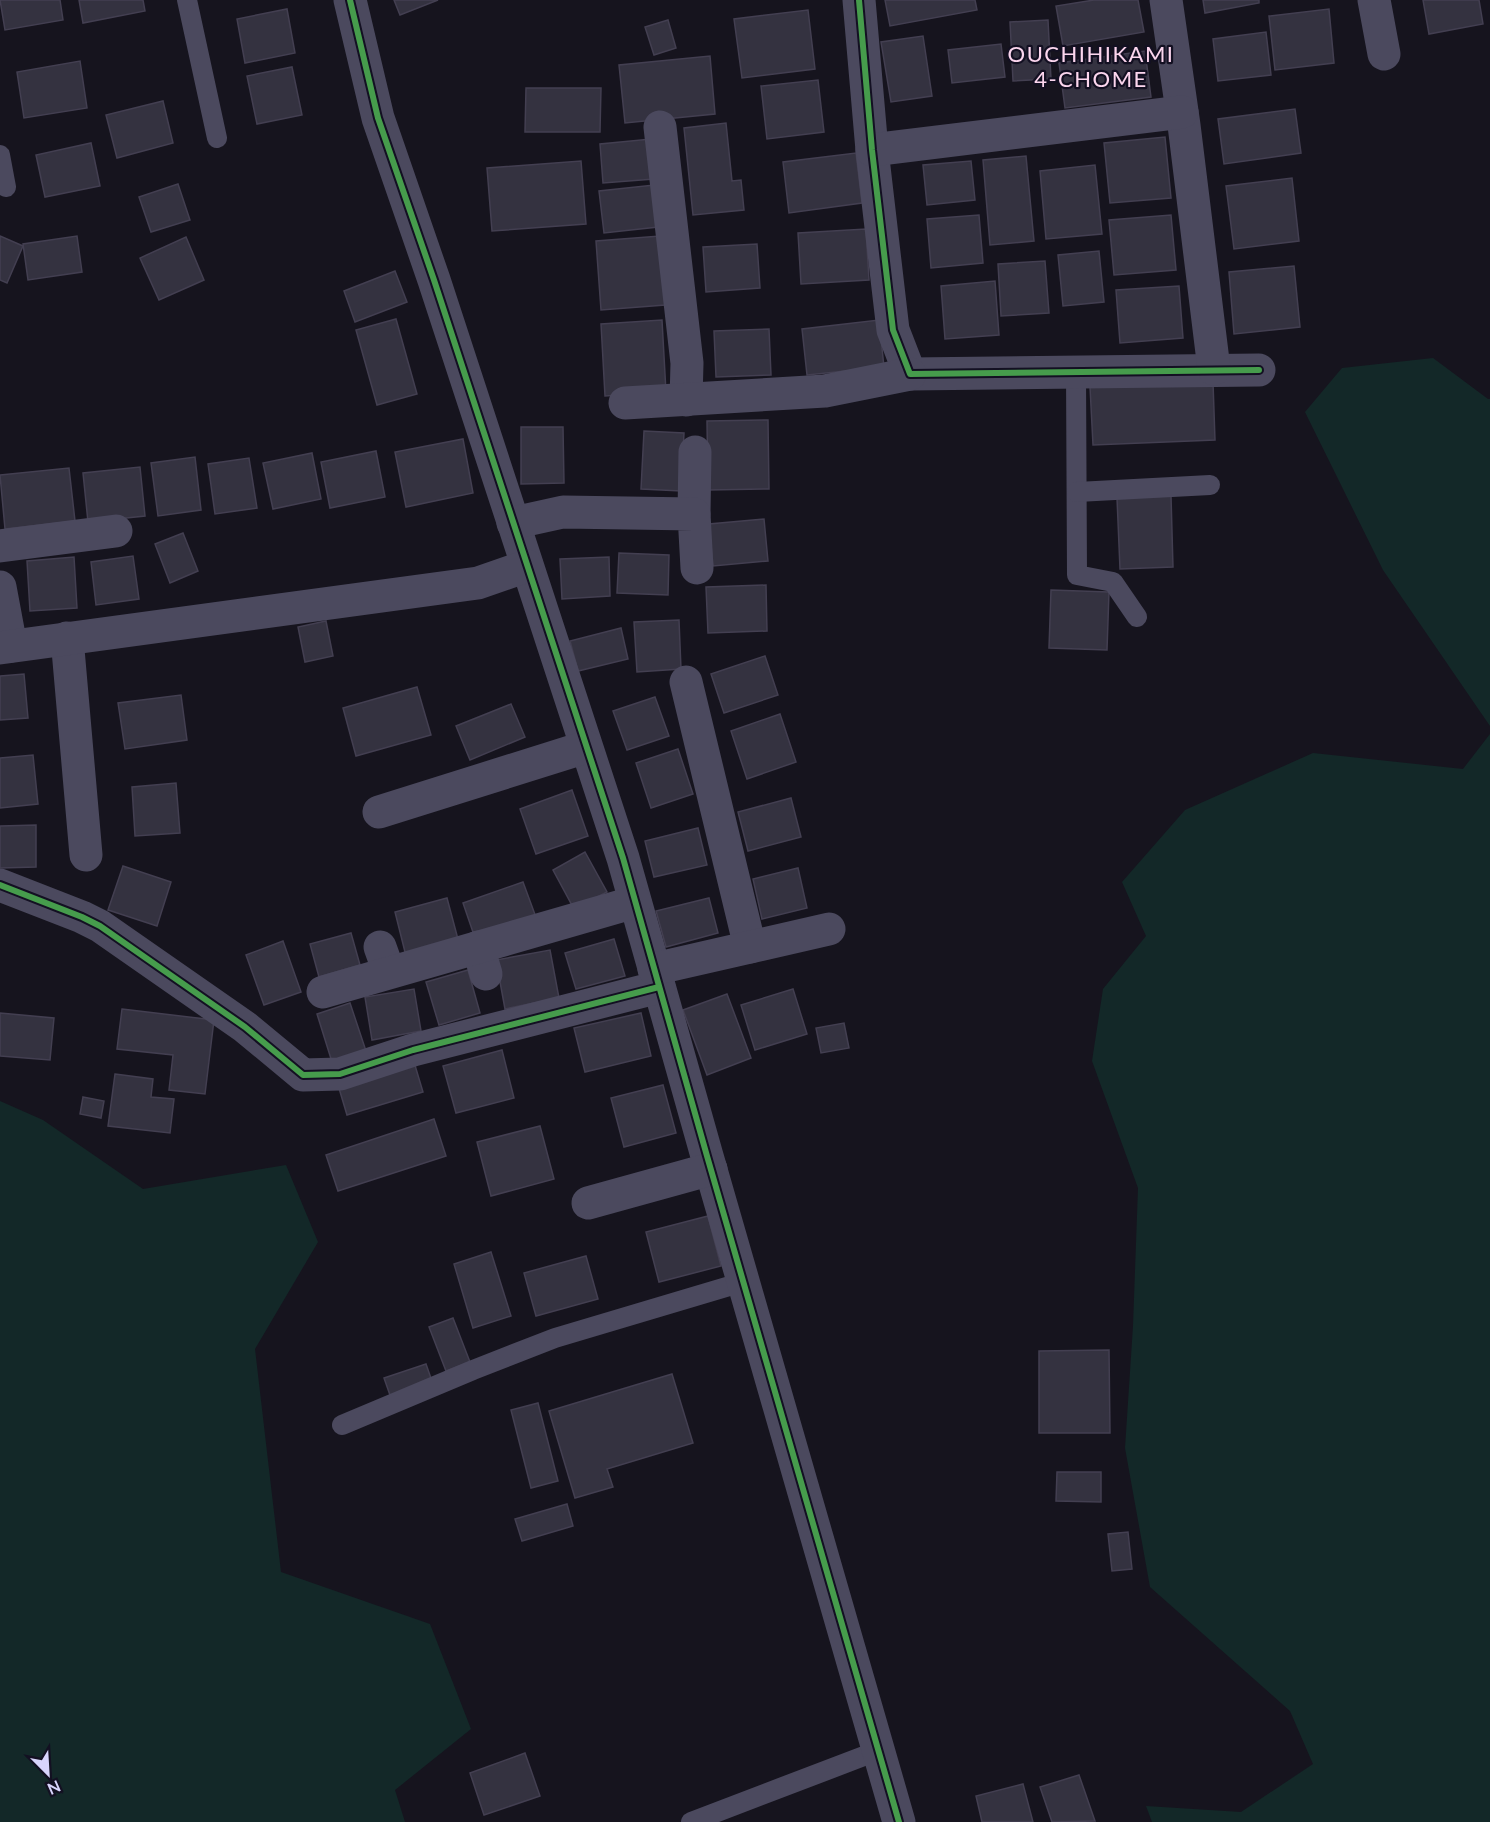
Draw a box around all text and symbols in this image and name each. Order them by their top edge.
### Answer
district label: OUCHIHIKAMI 4-CHOME [1008,40,1174,92]
north arrow [18,1744,78,1804]
text: N [45,1777,64,1799]

